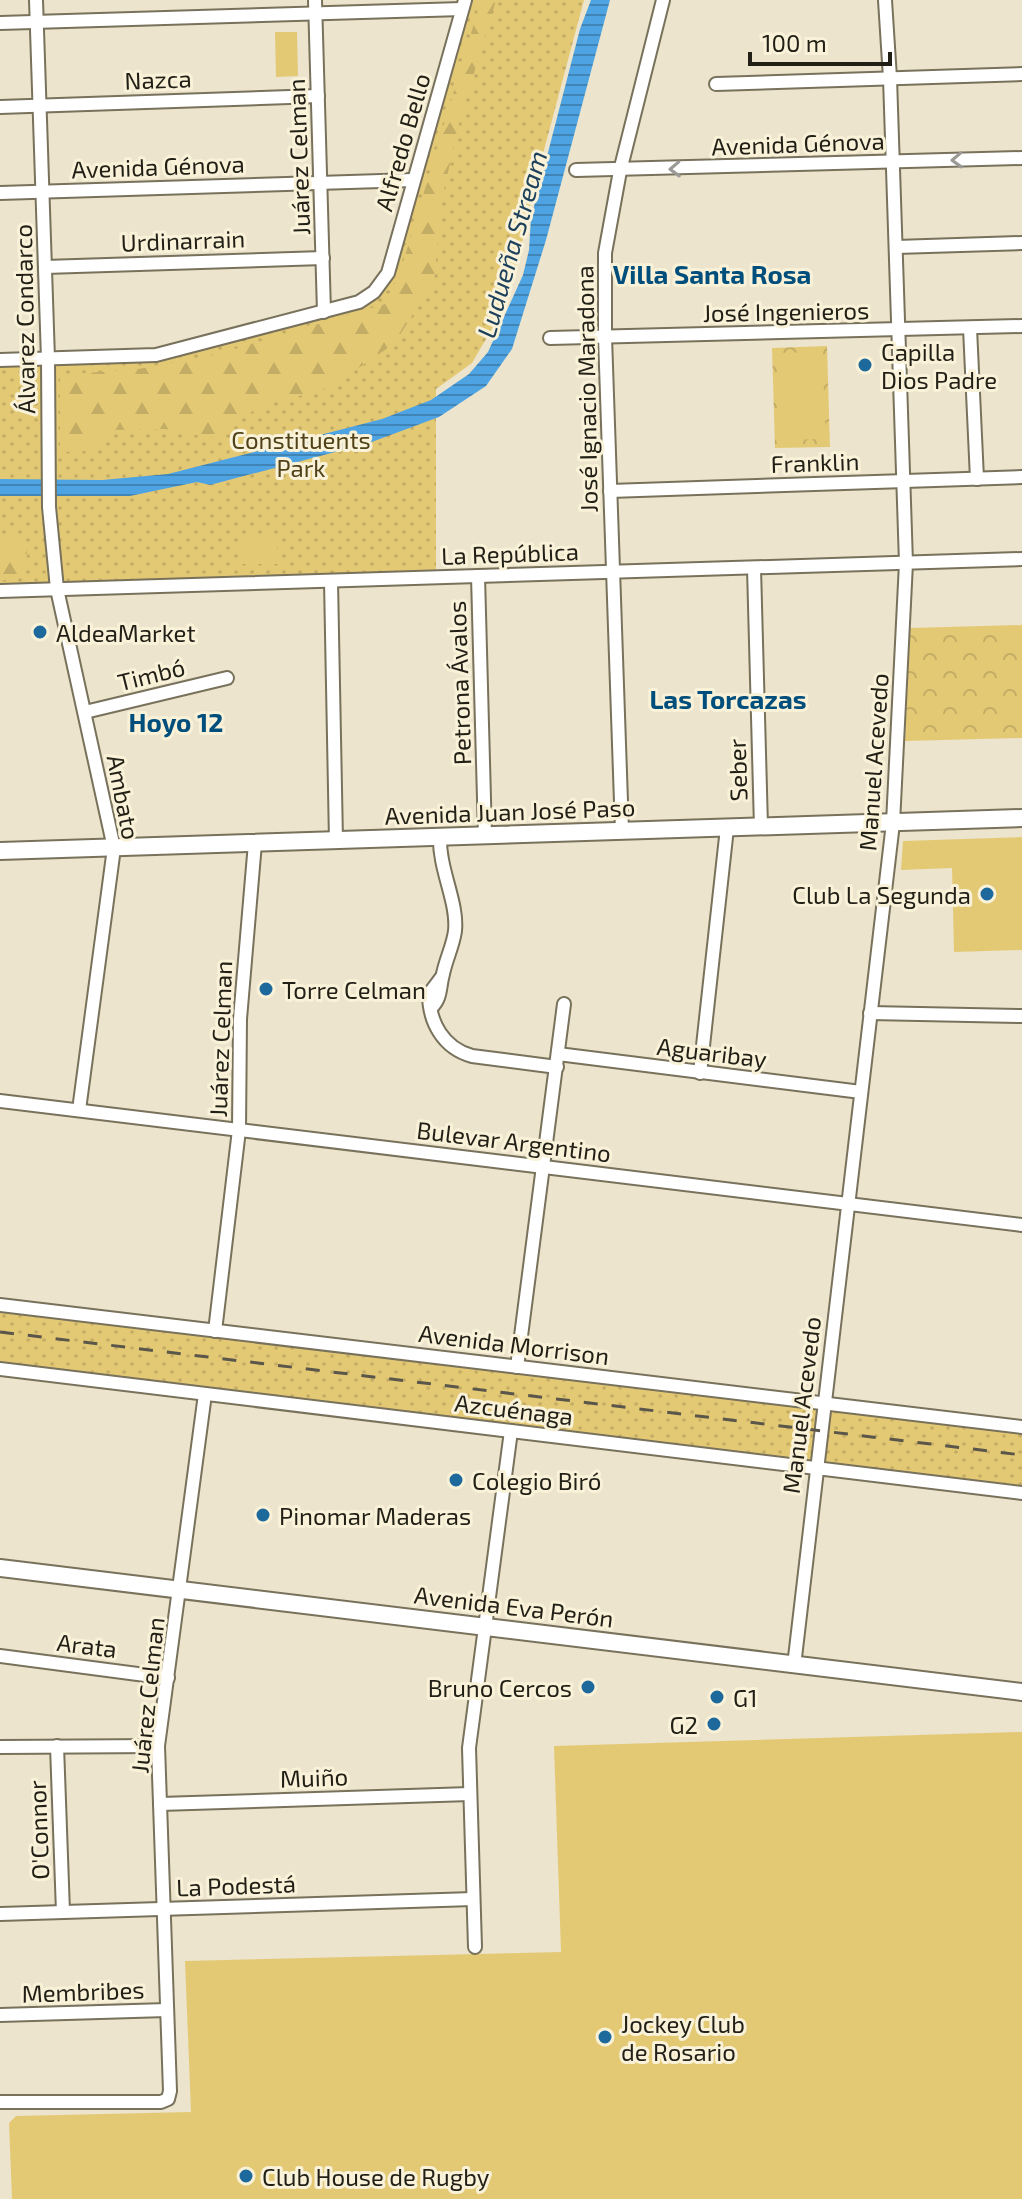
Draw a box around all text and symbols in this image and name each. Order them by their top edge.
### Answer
scale bar [750,16,890,66]
text: 100 m [762,28,827,57]
street label: Nazca [124,63,192,95]
street label: Alfredo Bello [369,70,435,214]
street label: Juárez Celman [281,78,315,236]
street label: Avenida Génova [711,125,885,161]
water label: Ludueña Stream [469,147,553,341]
street label: Avenida Génova [71,148,245,184]
one-way arrow [950,152,963,169]
one-way arrow [668,160,681,178]
street label: Urdinarrain [120,223,246,257]
street label: Álvarez Condarco [8,224,40,414]
district label: Villa Santa Rosa [613,258,811,289]
street label: José Ignacio Maradona [569,265,603,513]
street label: José Ingenieros [702,295,870,327]
place label: Capilla Dios Padre [881,337,997,394]
marker: Capilla Dios Padre [856,356,874,374]
park label: Constituents Park [231,425,371,482]
street label: Franklin [770,446,860,478]
street label: La República [441,536,579,570]
street label: Petrona Ávalos [442,601,476,765]
place label: AldeaMarket [56,618,196,647]
marker: AldeaMarket [31,623,49,641]
street label: Timbó [114,652,188,696]
street label: Manuel Acevedo [852,672,894,852]
district label: Las Torcazas [649,683,807,714]
district label: Hoyo 12 [129,706,223,738]
street label: Seber [721,738,753,802]
street label: Ambato [102,752,146,842]
street label: Avenida Juan José Paso [384,792,636,830]
place label: Club La Segunda [792,880,971,909]
marker: Club La Segunda [978,885,996,903]
street label: Juárez Celman [203,960,237,1118]
place label: Torre Celman [282,975,426,1004]
marker: Torre Celman [257,980,275,998]
street label: Aguaribay [655,1031,769,1073]
street label: Bulevar Argentino [415,1115,613,1167]
street label: Manuel Acevedo [776,1315,826,1495]
street label: Avenida Morrison [417,1318,611,1370]
street label: Azcuénaga [453,1387,575,1431]
place label: Colegio Biró [472,1466,601,1495]
marker: Colegio Biró [447,1471,465,1489]
place label: Pinomar Maderas [279,1501,471,1530]
marker: Pinomar Maderas [254,1506,272,1524]
street label: Avenida Eva Perón [413,1579,615,1633]
street label: Juárez Celman [124,1616,170,1774]
street label: Arata [55,1627,119,1663]
place label: Bruno Cercos [428,1673,572,1702]
marker: Bruno Cercos [579,1678,597,1696]
place label: G1 [733,1683,758,1712]
marker: G1 [708,1688,726,1706]
place label: G2 [669,1710,698,1739]
marker: G2 [705,1715,723,1733]
street label: Muiño [279,1761,349,1793]
street label: O'Connor [22,1779,54,1880]
street label: La Podestá [176,1868,296,1902]
street label: Membribes [21,1974,145,2008]
place label: Jockey Club de Rosario [621,2009,745,2066]
marker: Jockey Club de Rosario [596,2028,614,2046]
place label: Club House de Rugby [262,2162,490,2191]
marker: Club House de Rugby [237,2167,255,2185]

